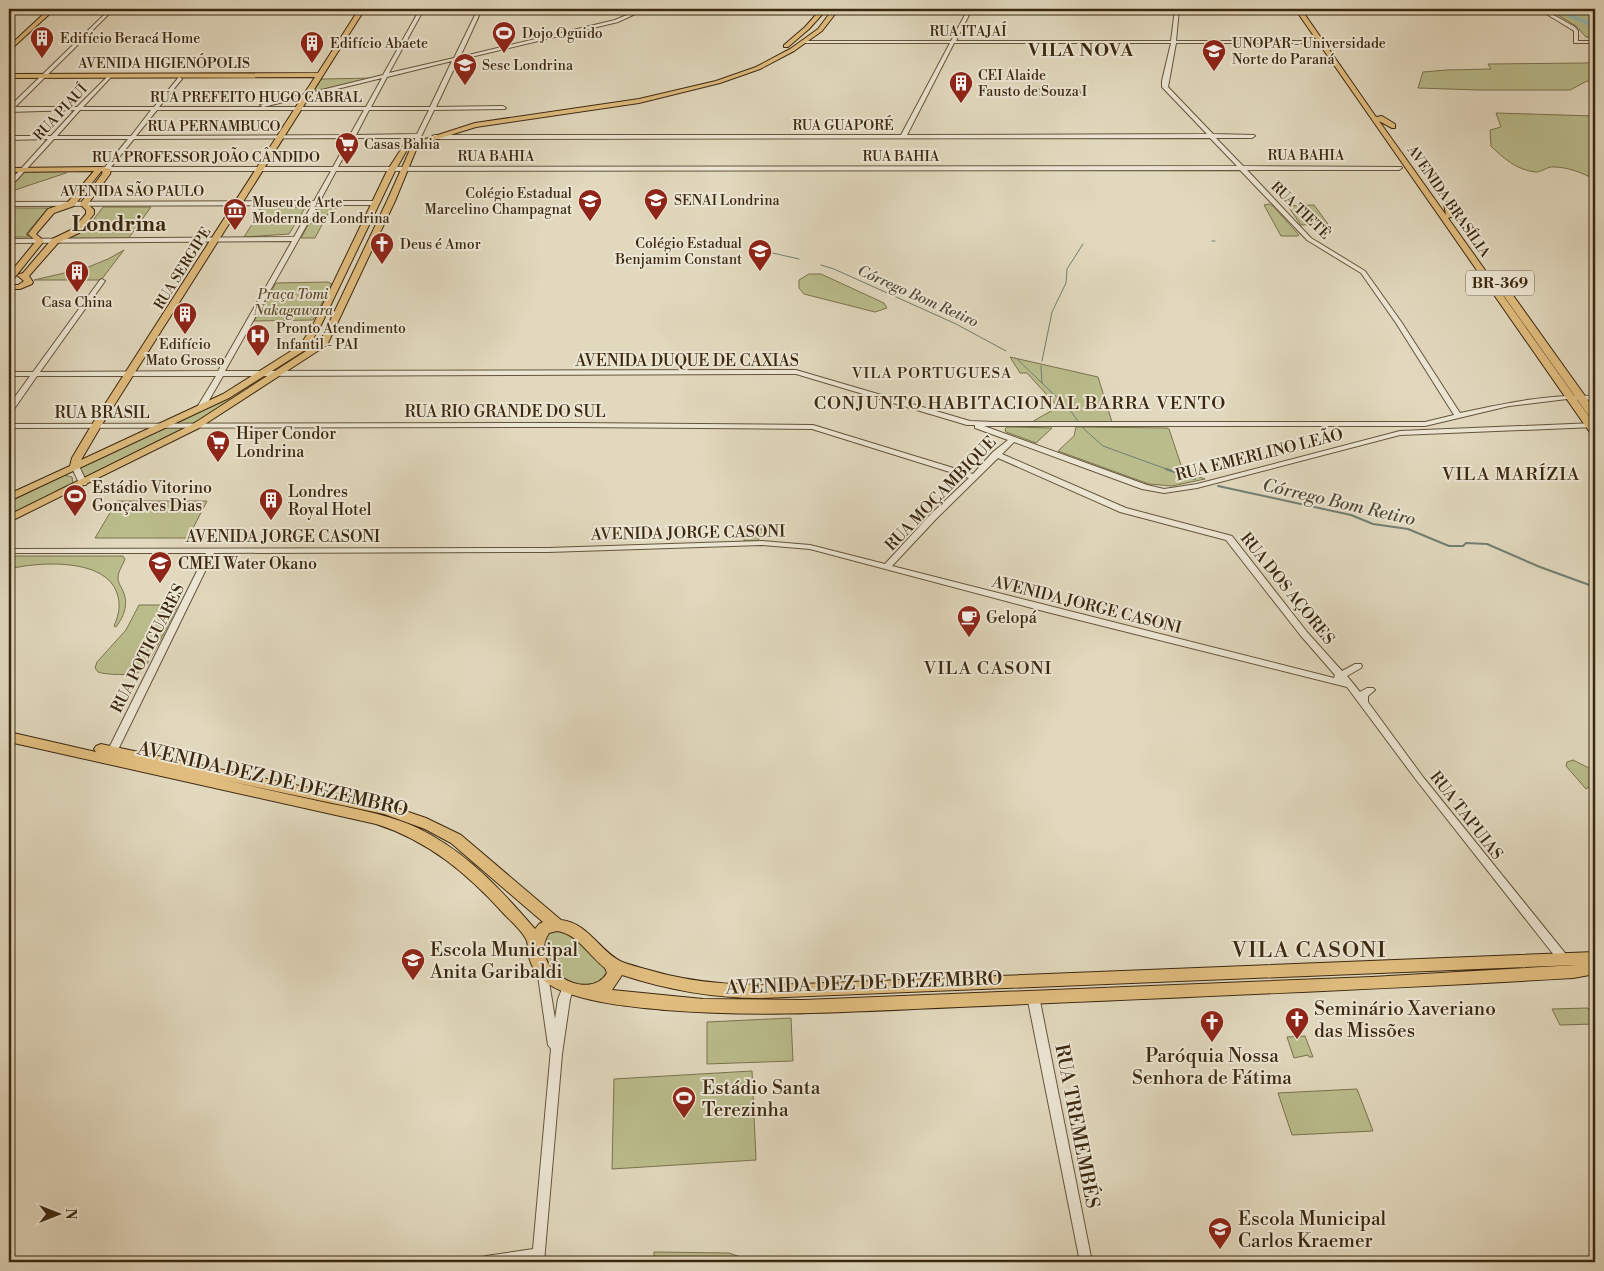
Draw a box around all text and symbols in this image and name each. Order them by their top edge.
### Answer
sports icon: Dojo Oguido [491,20,517,54]
street label: RUA ITAJAÍ [930,21,1007,41]
building icon: Edifício Beracá Home [29,25,55,59]
place label: Dojo Oguido [522,25,603,43]
place label: Edifício Beracá Home [60,30,200,48]
building icon: Edifício Abaete [299,30,325,64]
place label: Edifício Abaete [330,35,428,53]
place label: UNOPAR - Universidade Norte do Paraná [1232,35,1386,69]
school or university icon: UNOPAR - Universidade Norte do Paraná [1201,38,1227,72]
district label: VILA NOVA [1027,39,1134,62]
school or university icon: Sesc Londrina [452,52,478,86]
street label: AVENIDA HIGIENÓPOLIS [77,53,250,73]
place label: Sesc Londrina [482,57,574,75]
place label: CEI Alaide Fausto de Souza I [978,67,1088,101]
building icon: CEI Alaide Fausto de Souza I [948,70,974,104]
street label: RUA PIAUÍ [28,79,92,145]
street label: RUA PREFEITO HUGO CABRAL [150,89,362,107]
street label: RUA GUAPORÉ [792,115,894,135]
street label: RUA PERNAMBUCO [148,118,280,136]
supermarket icon: Casas Bahia [334,131,360,165]
place label: Casas Bahia [364,136,441,154]
street label: AVENIDA BRASÍLIA [1402,140,1495,261]
street label: RUA PROFESSOR JOÃO CÂNDIDO [92,147,320,167]
street label: RUA BAHIA [1268,147,1345,165]
street label: RUA BAHIA [458,148,535,166]
street label: RUA BAHIA [863,148,940,166]
street label: RUA TIETÊ [1267,176,1335,244]
street label: AVENIDA SÃO PAULO [59,181,204,201]
place label: Colégio Estadual Marcelino Champagnat [425,185,572,219]
school or university icon: SENAI Londrina [643,187,669,221]
school or university icon: Colégio Estadual Marcelino Champagnat [577,188,603,222]
place label: SENAI Londrina [674,192,781,210]
place label: Museu de Arte Moderna de Londrina [252,194,390,228]
museum icon: Museu de Arte Moderna de Londrina [222,197,248,231]
district label: Londrina [72,212,167,238]
street label: RUA SERGIPE [150,224,215,313]
church icon: Deus é Amor [369,231,395,265]
place label: Colégio Estadual Benjamim Constant [614,235,742,269]
place label: Deus é Amor [400,236,481,254]
school or university icon: Colégio Estadual Benjamim Constant [747,238,773,272]
building icon: Casa China [64,259,90,293]
water label: Córrego Bom Retiro [854,261,981,332]
road number: BR-369 [1466,270,1534,296]
park label: Praça Tomi Nakagawara [252,286,333,320]
place label: Casa China [42,294,113,312]
building icon: Edifício Mato Grosso [172,301,198,335]
place label: Pronto Atendimento Infantil - PAI [276,320,406,354]
hospital icon: Pronto Atendimento Infantil - PAI [245,323,271,357]
place label: Edifício Mato Grosso [145,336,225,370]
street label: AVENIDA DUQUE DE CAXIAS [574,351,799,371]
district label: VILA PORTUGUESA [851,364,1012,383]
district label: CONJUNTO HABITACIONAL BARRA VENTO [814,392,1226,415]
street label: RUA RIO GRANDE DO SUL [404,402,606,422]
street label: RUA BRASIL [54,403,150,423]
street label: RUA EMERLINO LEÃO [1173,422,1345,485]
place label: Hiper Condor Londrina [236,424,336,462]
supermarket icon: Hiper Condor Londrina [205,429,231,463]
street label: RUA MOÇAMBIQUE [881,432,1001,555]
district label: VILA MARÍZIA [1441,463,1580,486]
water label: Córrego Bom Retiro [1260,474,1418,531]
place label: Estádio Vitorino Gonçalves Dias [92,478,212,516]
place label: Londres Royal Hotel [288,482,372,520]
sports icon: Estádio Vitorino Gonçalves Dias [62,483,88,517]
building icon: Londres Royal Hotel [258,487,284,521]
street label: AVENIDA JORGE CASONI [590,521,785,545]
street label: AVENIDA JORGE CASONI [185,527,380,547]
street label: RUA DOS AÇORES [1236,528,1339,649]
school or university icon: CMEI Water Okano [147,550,173,584]
place label: CMEI Water Okano [178,554,317,574]
street label: AVENIDA JORGE CASONI [989,572,1183,638]
street label: RUA POTIGUARES [107,581,189,716]
cafe icon: Gelopá [956,604,982,638]
place label: Gelopá [986,608,1038,628]
district label: VILA CASONI [923,657,1052,680]
street label: AVENIDA DEZ DE DEZEMBRO [134,736,411,822]
street label: RUA TAPUIAS [1425,767,1507,864]
district label: VILA CASONI [1230,937,1387,964]
place label: Escola Municipal Anita Garibaldi [429,938,579,984]
school or university icon: Escola Municipal Anita Garibaldi [400,947,426,981]
street label: AVENIDA DEZ DE DEZEMBRO [724,966,1003,1000]
place label: Seminário Xaveriano das Missões [1314,997,1496,1043]
church icon: Seminário Xaveriano das Missões [1284,1006,1310,1040]
church icon: Paróquia Nossa Senhora de Fátima [1199,1009,1225,1043]
street label: RUA TREMEMBÉS [1049,1042,1106,1210]
place label: Paróquia Nossa Senhora de Fátima [1132,1044,1292,1090]
place label: Estádio Santa Terezinha [702,1076,821,1122]
sports icon: Estádio Santa Terezinha [671,1085,697,1119]
north arrow [32,1188,82,1238]
place label: Escola Municipal Carlos Kraemer [1238,1207,1387,1253]
text: N [61,1208,79,1220]
school or university icon: Escola Municipal Carlos Kraemer [1207,1216,1233,1250]

